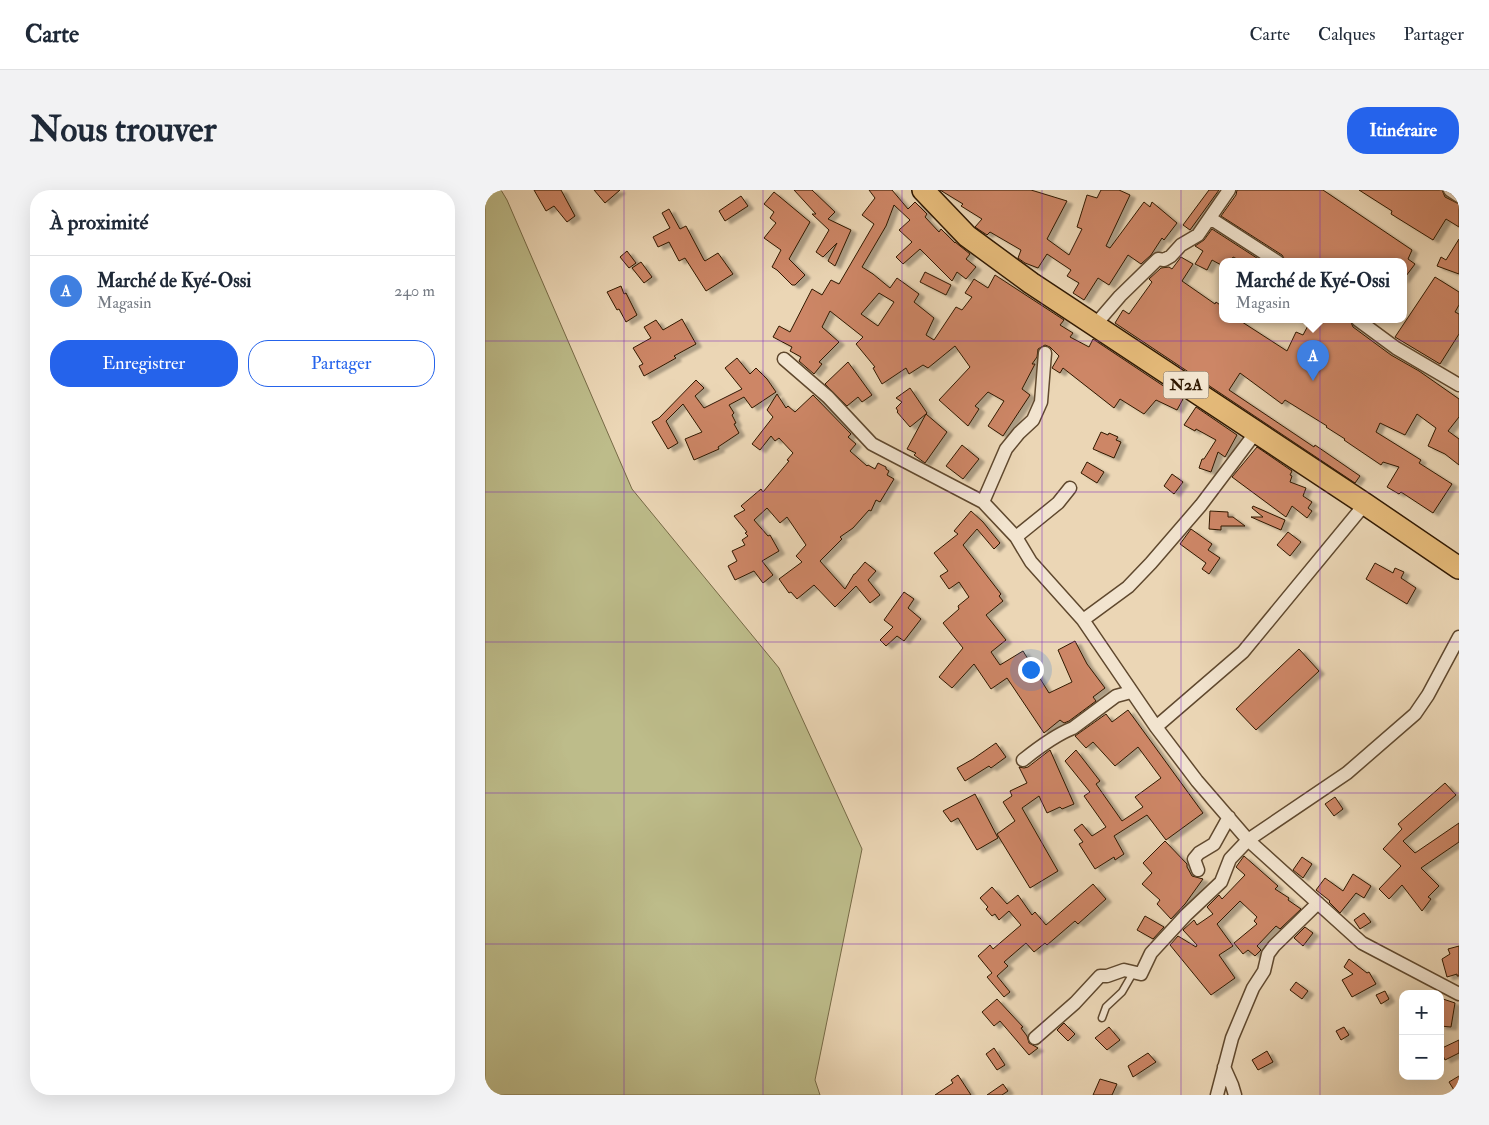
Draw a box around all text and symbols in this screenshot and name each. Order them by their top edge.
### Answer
text: Carte [25,19,79,50]
text: Carte [1249,23,1290,46]
text: Calques [1318,23,1375,46]
text: Partager [1403,23,1464,46]
button: Itinéraire [1347,107,1459,154]
text: Nous trouver [30,108,217,152]
text: À proximité [50,209,148,236]
popup [1219,258,1407,323]
text: Marché de Kyé-Ossi [97,269,251,293]
text: Marché de Kyé-Ossi [1236,269,1390,293]
text: A [61,281,71,301]
text: 240 m [394,281,435,301]
text: Magasin [97,293,151,313]
text: Magasin [1236,293,1290,313]
button: Enregistrer [50,340,238,387]
button: Partager [248,340,435,387]
pin: A [1297,340,1329,381]
road number: N2A [1163,372,1209,398]
your location [1018,657,1044,683]
map controls [1399,990,1444,1080]
button: + [1399,990,1444,1035]
button: − [1399,1035,1444,1080]

